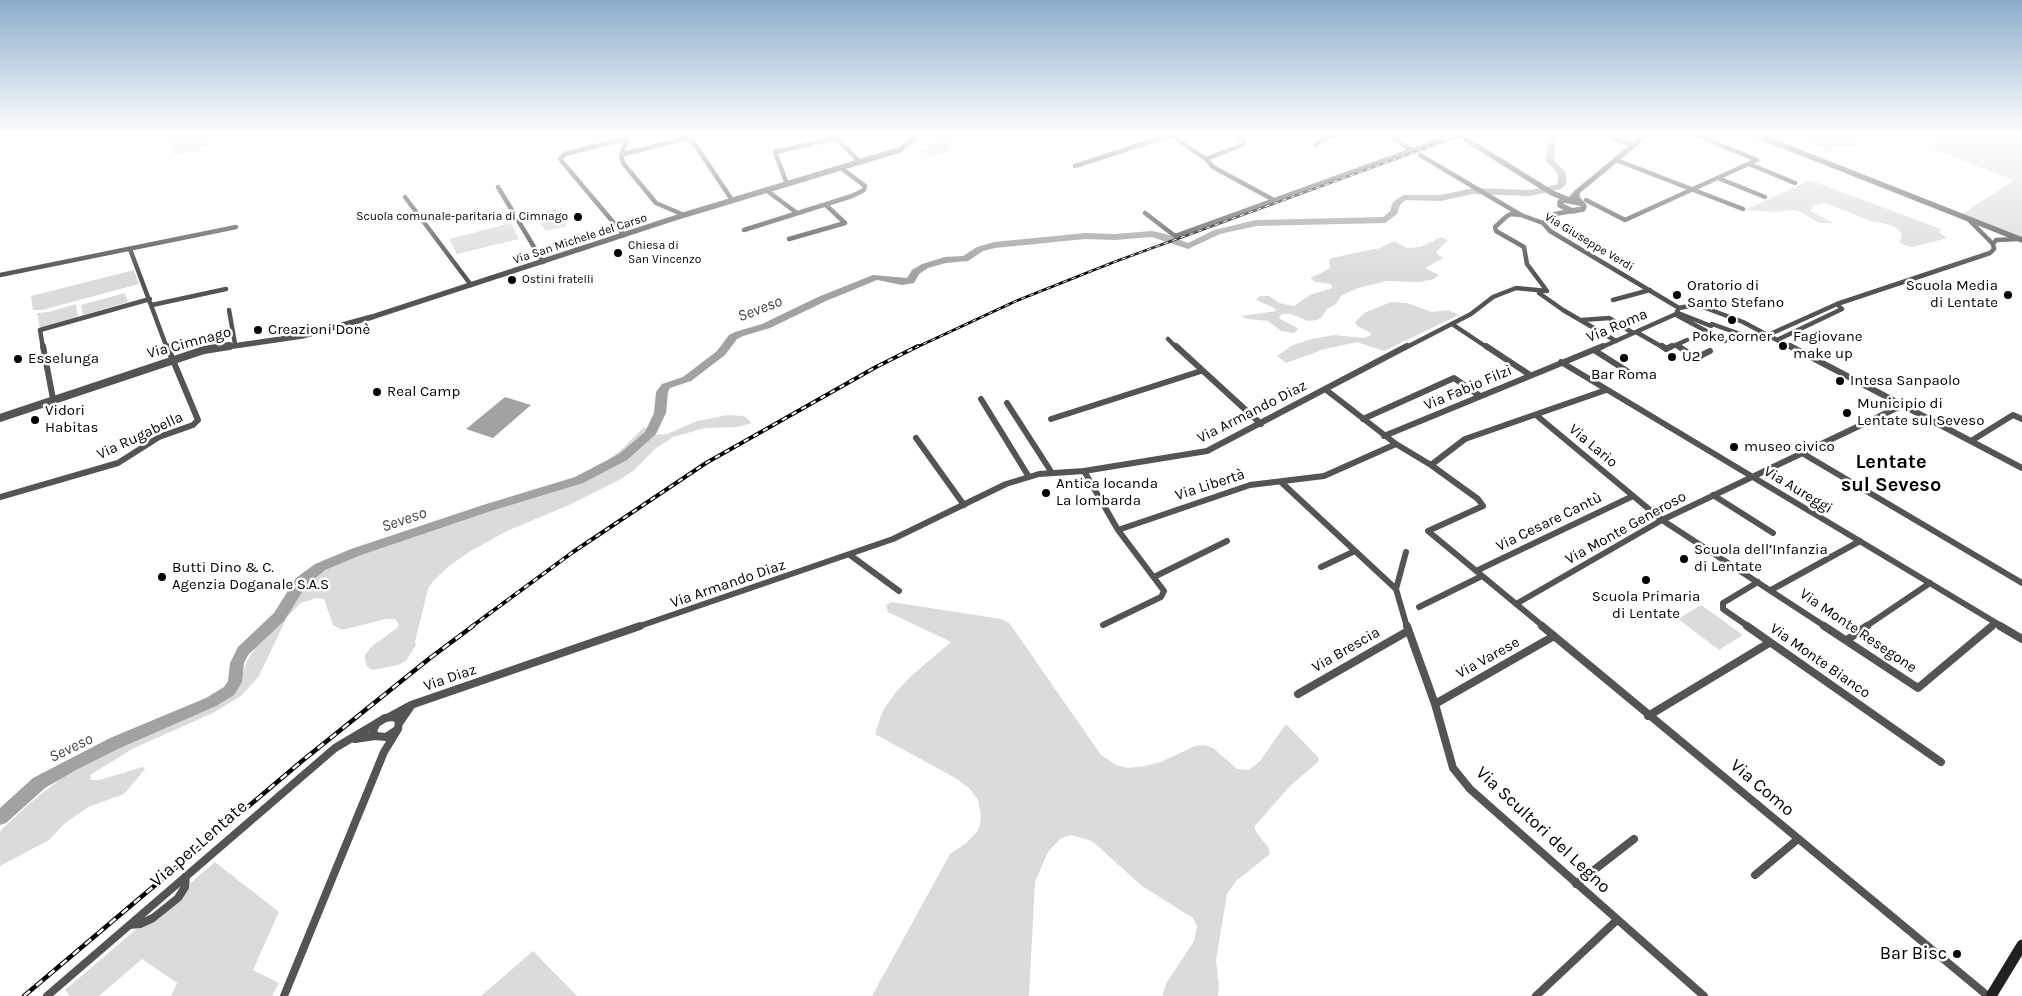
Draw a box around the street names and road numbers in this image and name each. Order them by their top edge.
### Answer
street label: Via Giuseppe Verdi [1542,210,1636,274]
street label: Via San Michele del Carso [511,211,649,267]
street label: Via Roma [1584,305,1650,347]
street label: Via Cimnago [145,323,233,363]
street label: Via Fabio Filzi [1421,361,1515,415]
street label: Via Armando Diaz [1194,377,1310,447]
street label: Via Rugabella [94,408,186,464]
street label: Via Lario [1565,420,1621,472]
street label: Via Aureggi [1760,462,1836,518]
street label: Via Libertà [1173,465,1247,505]
street label: Via Monte Generoso [1562,487,1690,569]
street label: Via Cesare Cantù [1493,489,1605,555]
street label: Via Armando Diaz [668,556,788,612]
street label: Via Monte Resegone [1796,585,1920,677]
street label: Via Monte Bianco [1766,620,1874,702]
street label: Via Brescia [1309,623,1383,677]
street label: Via Varese [1453,633,1523,683]
street label: Via Diaz [421,661,479,695]
street label: Via Como [1725,755,1799,821]
street label: Via Scultori del Legno [1471,762,1615,898]
street label: Via per Lentate [146,796,252,892]

